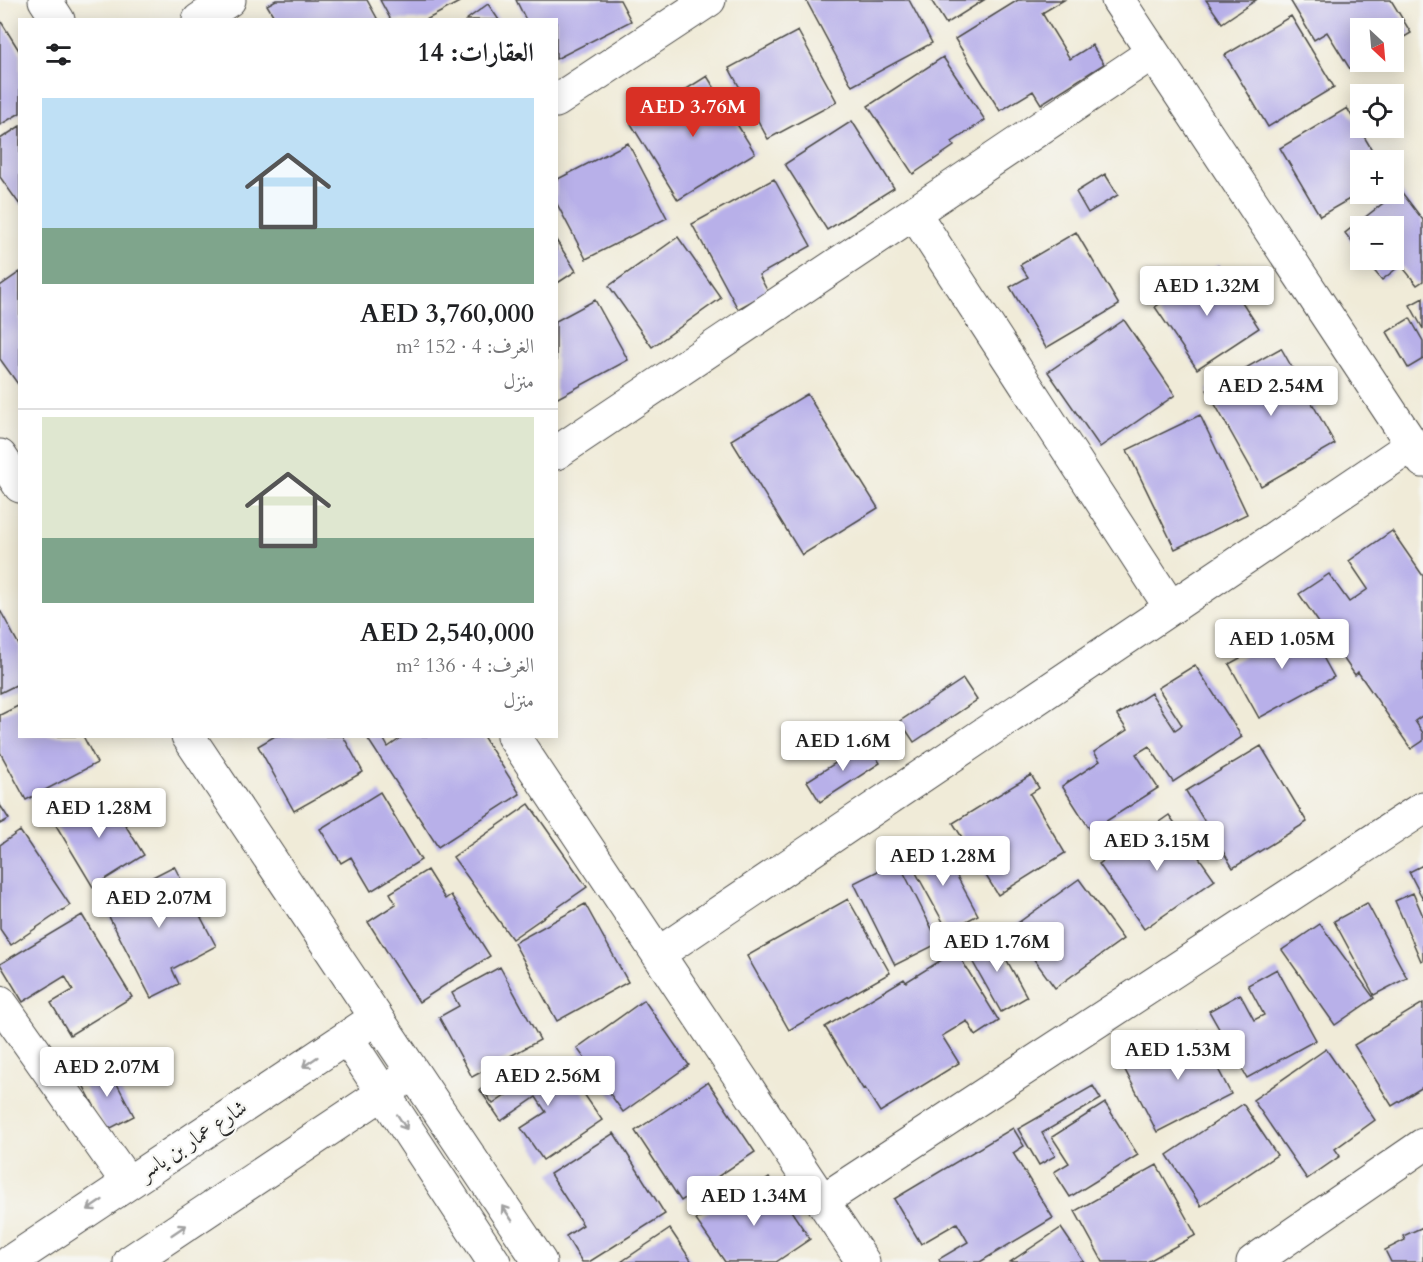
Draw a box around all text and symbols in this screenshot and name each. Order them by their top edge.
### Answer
north arrow [1350,18,1404,72]
map controls [1350,18,1404,270]
text: العقارات: 14 [417,35,534,70]
icon: filters [42,38,75,71]
button: locate [1350,84,1404,138]
pin: AED 3.76M [624,87,762,138]
text: AED 3.76M [640,93,746,120]
icon: home [234,137,342,245]
button: + [1350,150,1404,204]
button: − [1350,216,1404,270]
pin: AED 1.32M [1138,266,1276,317]
text: AED 1.32M [1154,272,1260,299]
text: AED 3,760,000 [360,296,534,331]
text: الغرف: 4 · 152 m² [396,333,534,360]
pin: AED 2.54M [1202,366,1340,417]
text: منزل [503,368,534,395]
text: AED 2.54M [1218,372,1324,399]
icon: home [234,456,342,564]
text: AED 2,540,000 [360,615,534,650]
pin: AED 1.05M [1213,619,1351,670]
text: AED 1.05M [1229,625,1335,652]
text: الغرف: 4 · 136 m² [396,652,534,679]
text: منزل [503,687,534,714]
pin: AED 1.6M [781,721,905,772]
text: AED 1.6M [795,727,891,754]
pin: AED 1.28M [30,788,168,839]
text: AED 1.28M [46,794,152,821]
pin: AED 3.15M [1088,821,1226,872]
text: AED 3.15M [1104,827,1210,854]
pin: AED 1.28M [874,836,1012,887]
text: AED 1.28M [890,842,996,869]
pin: AED 2.07M [90,878,228,929]
text: AED 2.07M [106,884,212,911]
pin: AED 1.76M [928,922,1066,973]
text: AED 1.76M [944,928,1050,955]
pin: AED 1.53M [1109,1030,1247,1081]
text: AED 1.53M [1125,1036,1231,1063]
pin: AED 2.07M [38,1047,176,1098]
text: AED 2.07M [54,1053,160,1080]
one-way arrow [302,1056,319,1069]
pin: AED 2.56M [479,1056,617,1107]
text: AED 2.56M [495,1062,601,1089]
street label: شارع عمار بن ياسر [132,1093,254,1190]
one-way arrow [396,1113,408,1130]
pin: AED 1.34M [685,1176,823,1227]
text: AED 1.34M [701,1182,807,1209]
one-way arrow [88,1199,104,1211]
one-way arrow [501,1206,513,1222]
one-way arrow [170,1223,187,1236]

